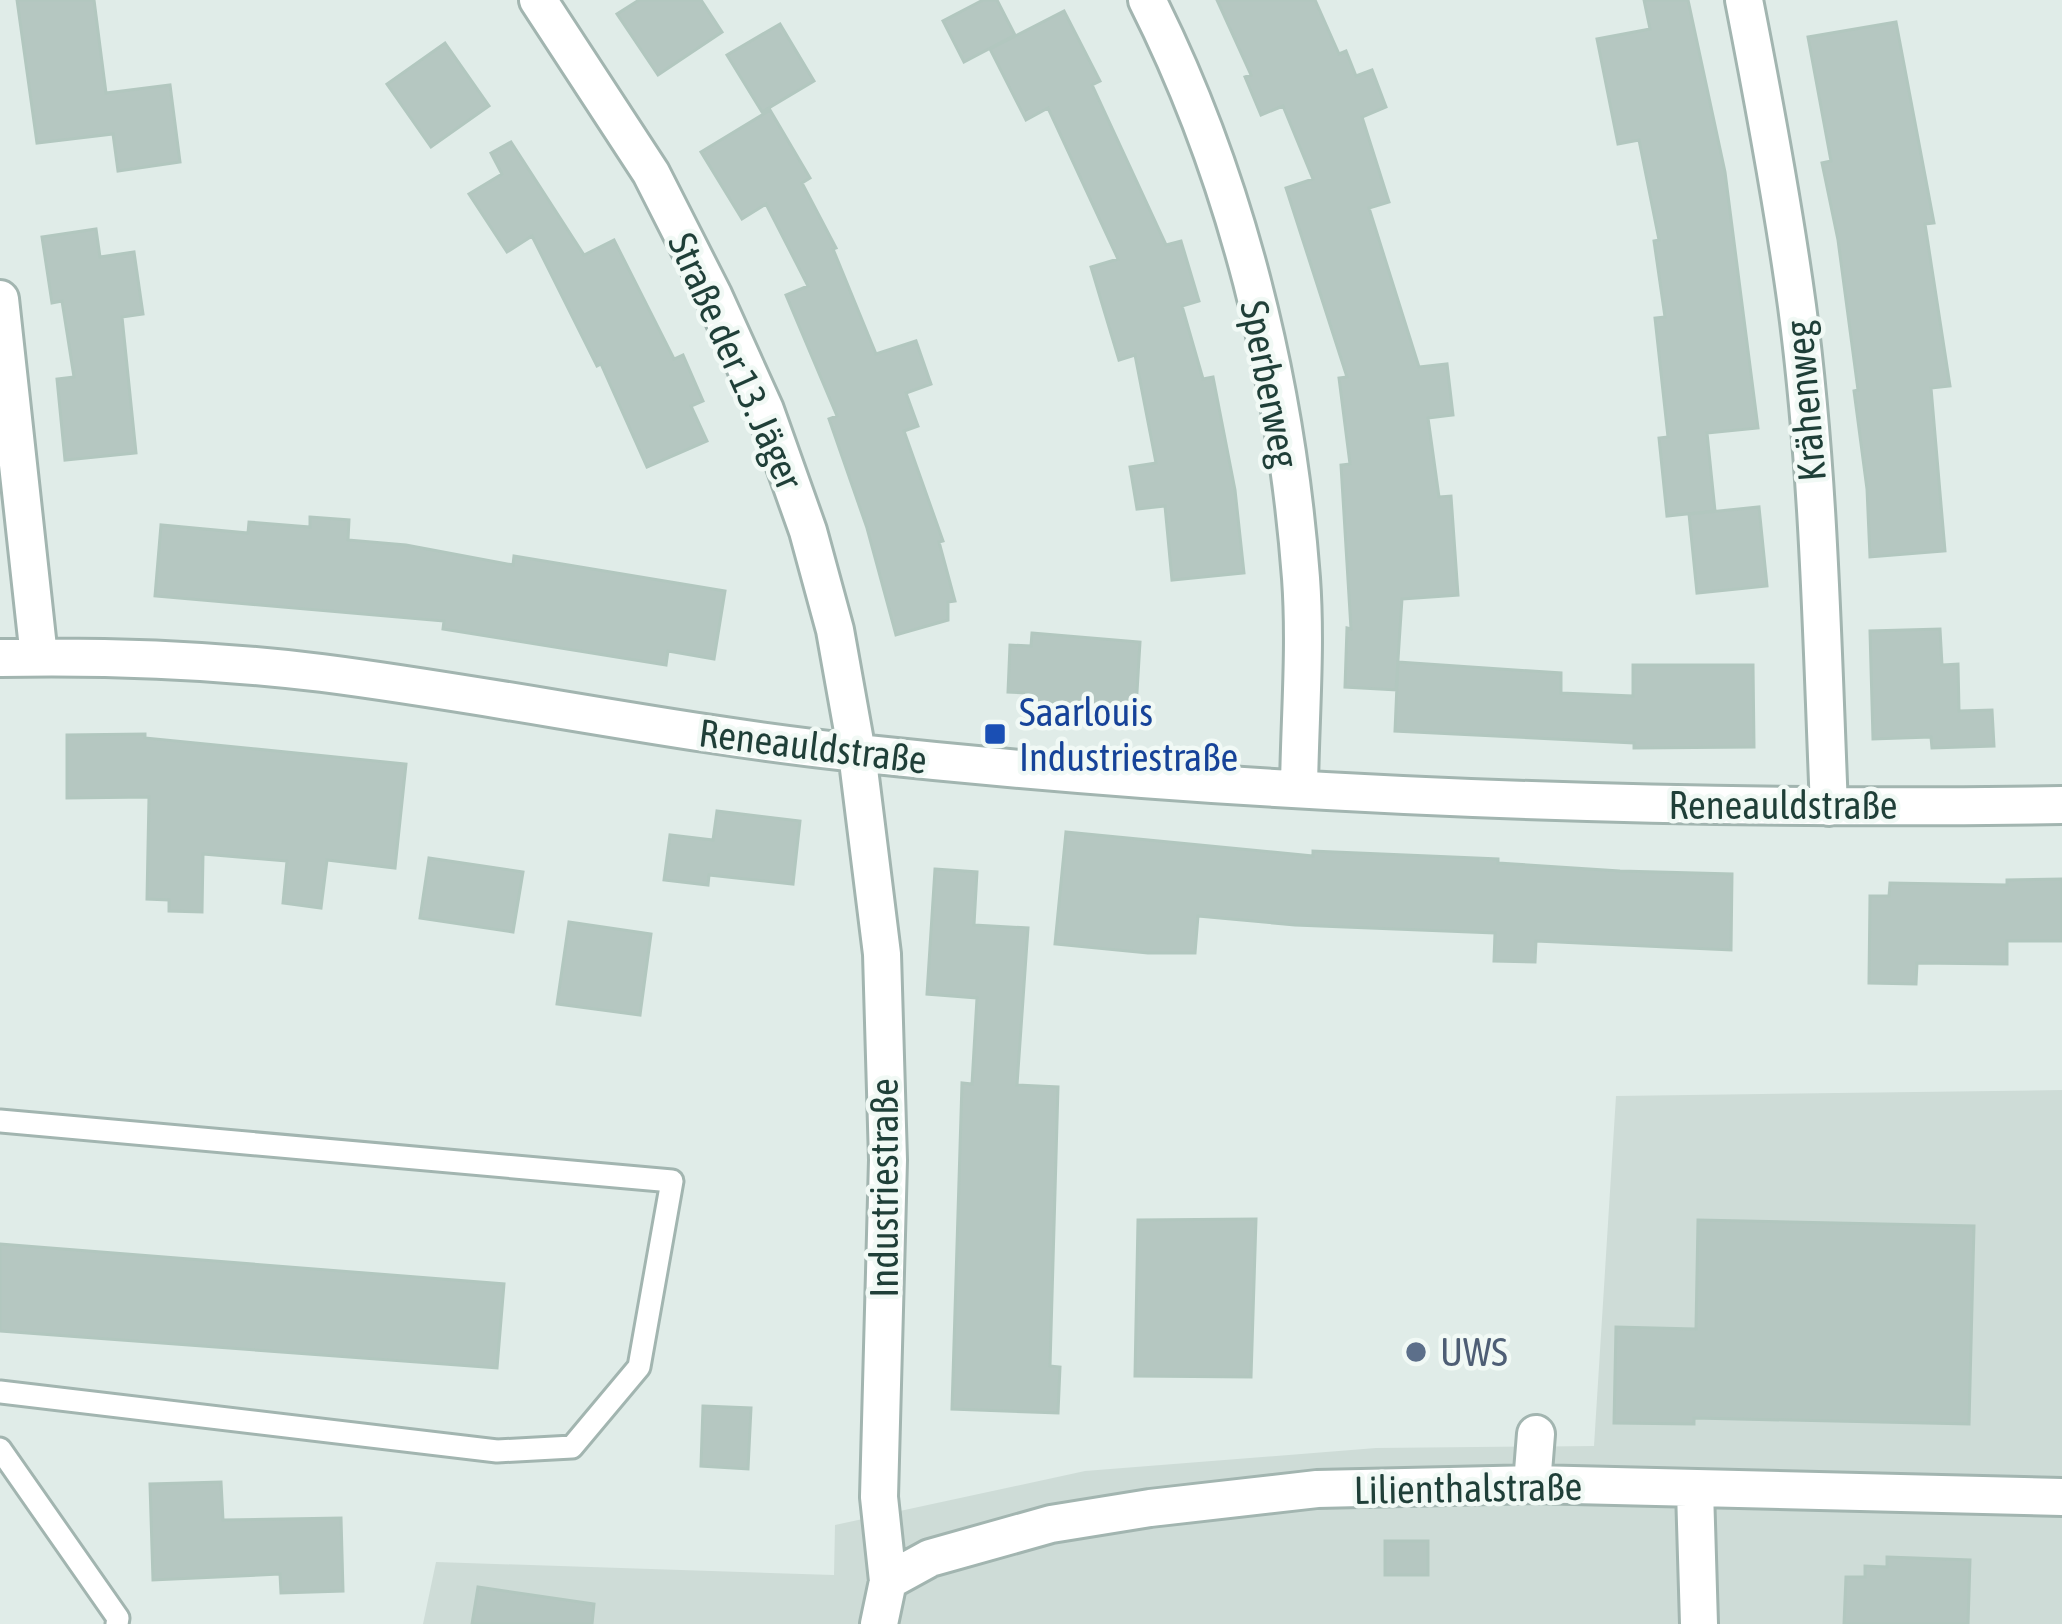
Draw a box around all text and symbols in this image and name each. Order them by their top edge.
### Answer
street label: Straße der 13. Jäger [660,226,812,496]
street label: Sperberweg [1232,297,1308,471]
street label: Krähenweg [1776,319,1834,483]
place label: Saarlouis Industriestraße [1019,690,1238,779]
street label: Reneauldstraße [697,710,929,782]
marker: Saarlouis Industriestraße [982,721,1008,747]
street label: Reneauldstraße [1668,783,1898,827]
street label: Industriestraße [862,1078,906,1298]
place label: UWS [1440,1330,1508,1374]
marker: UWS [1403,1339,1429,1365]
street label: Lilienthalstraße [1353,1464,1583,1512]

